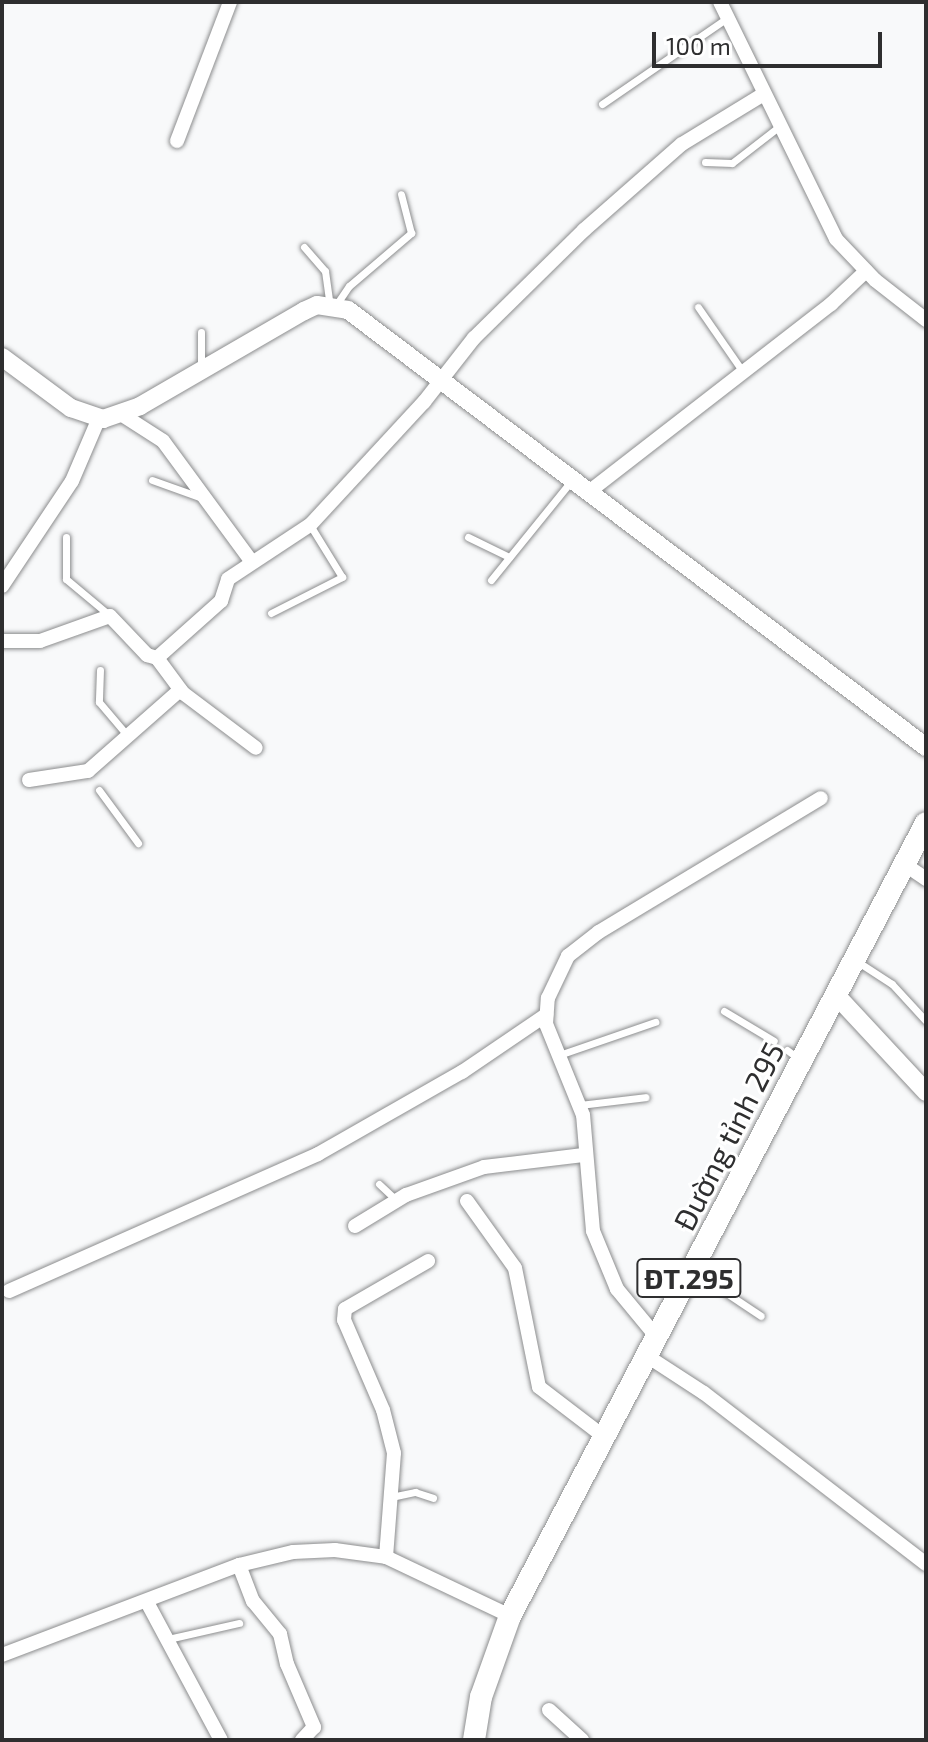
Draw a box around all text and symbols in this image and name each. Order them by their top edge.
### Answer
scale bar [656,16,886,66]
text: 100 m [666,31,731,60]
street label: Đường tỉnh 295 [665,1036,791,1236]
road number: ĐT.295 [635,1254,743,1302]

